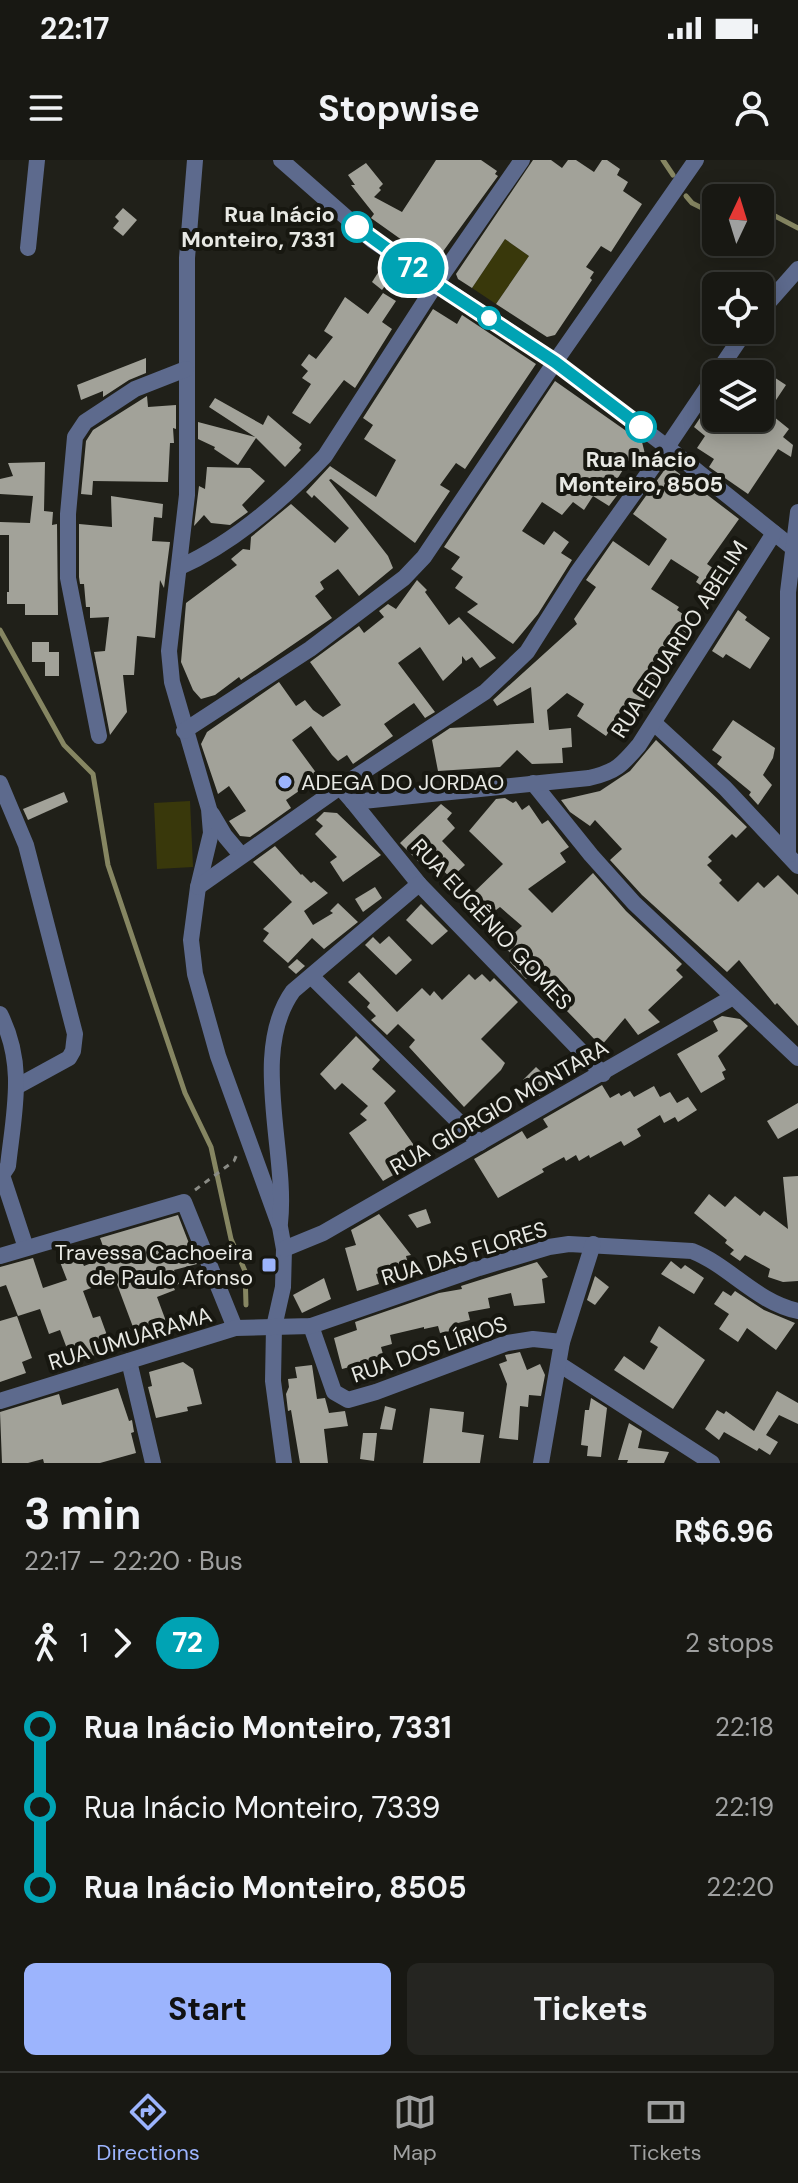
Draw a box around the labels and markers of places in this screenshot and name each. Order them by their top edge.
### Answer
place label: Rua Inácio Monteiro, 7331 [181,200,335,254]
marker: Rua Inácio Monteiro, 7331 [342,212,372,242]
unlabelled marker [478,307,500,329]
marker: Rua Inácio Monteiro, 8505 [626,412,656,442]
place label: Rua Inácio Monteiro, 8505 [559,445,723,499]
place label: ADEGA DO JORDAO [301,768,504,797]
marker: ADEGA DO JORDAO [276,773,294,791]
place label: Travessa Cachoeira de Paulo Afonso [55,1238,253,1292]
marker: Travessa Cachoeira de Paulo Afonso [260,1256,278,1274]

